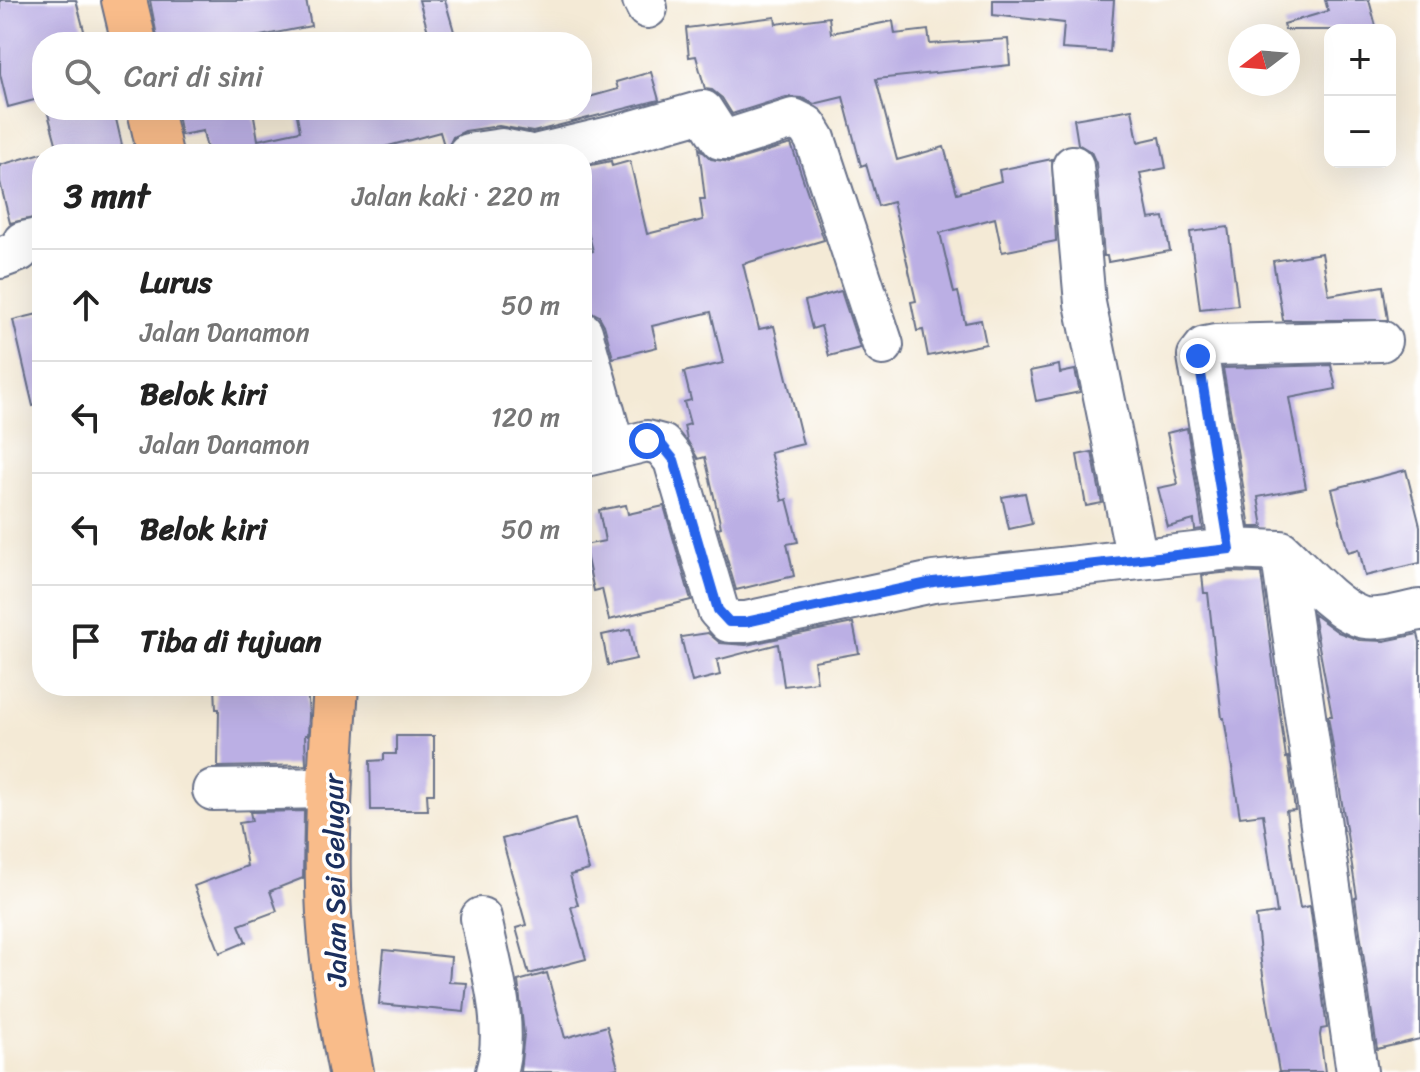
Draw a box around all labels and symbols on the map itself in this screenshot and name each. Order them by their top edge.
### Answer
north arrow [1228,24,1300,96]
route end [1180,338,1216,374]
route start [629,423,665,459]
street label: Jalan Sei Gelugur [309,772,361,988]

